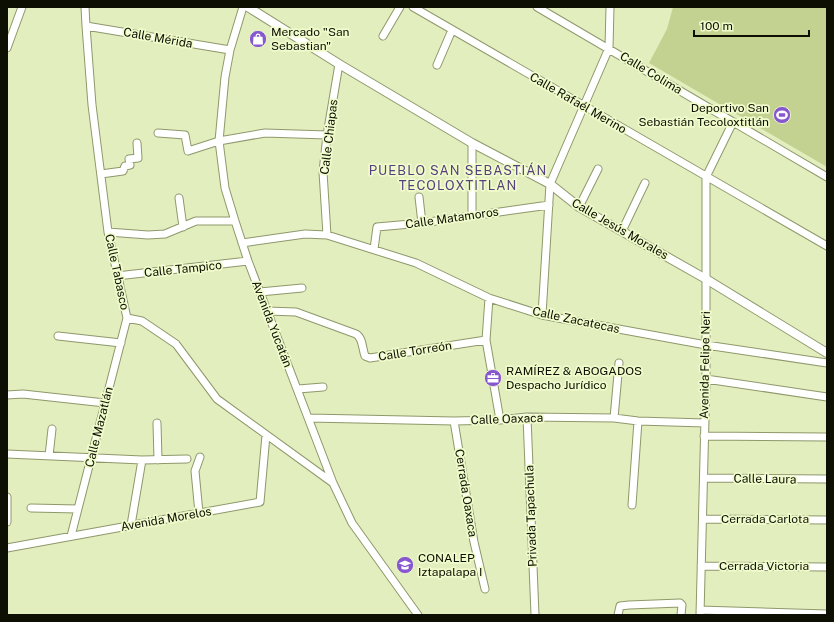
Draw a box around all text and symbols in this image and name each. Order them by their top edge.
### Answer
scale bar [694,12,809,38]
text: 100 m [700,19,733,33]
street label: Calle Mérida [122,25,194,51]
place label: Mercado "San Sebastian" [271,25,350,53]
shop icon: Mercado "San Sebastian" [248,29,268,49]
street label: Calle Colima [617,49,685,97]
street label: Calle Rafaél Merino [527,70,629,136]
street label: Calle Chiapas [317,99,341,175]
place label: Deportivo San Sebastián Tecoloxtitlán [638,101,769,129]
sports icon: Deportivo San Sebastián Tecoloxtitlán [772,105,792,125]
district label: PUEBLO SAN SEBASTIÁN TECOLOXTITLAN [369,162,547,193]
street label: Calle Jesús Morales [569,196,671,262]
street label: Calle Matamoros [404,205,500,231]
street label: Calle Tabasco [102,233,132,311]
street label: Calle Tampico [143,258,223,280]
street label: Avenida Yucatán [249,279,295,369]
street label: Calle Zacatecas [531,304,621,336]
street label: Avenida Felipe Neri [697,311,713,419]
street label: Calle Torreón [377,338,453,364]
place label: RAMÍREZ & ABOGADOS Despacho Jurídico [506,364,642,392]
office icon: RAMÍREZ & ABOGADOS Despacho Jurídico [483,368,503,388]
street label: Calle Mazatlán [82,385,116,469]
street label: Calle Oaxaca [470,411,544,427]
street label: Cerrada Oaxaca [452,448,480,538]
street label: Privada Tapachula [522,465,540,567]
street label: Calle Laura [733,471,797,487]
street label: Avenida Morelos [119,504,213,534]
street label: Cerrada Carlota [721,512,809,526]
place label: CONALEP Iztapalapa I [418,551,482,579]
school or university icon: CONALEP Iztapalapa I [395,555,415,575]
street label: Cerrada Victoria [719,559,809,573]

